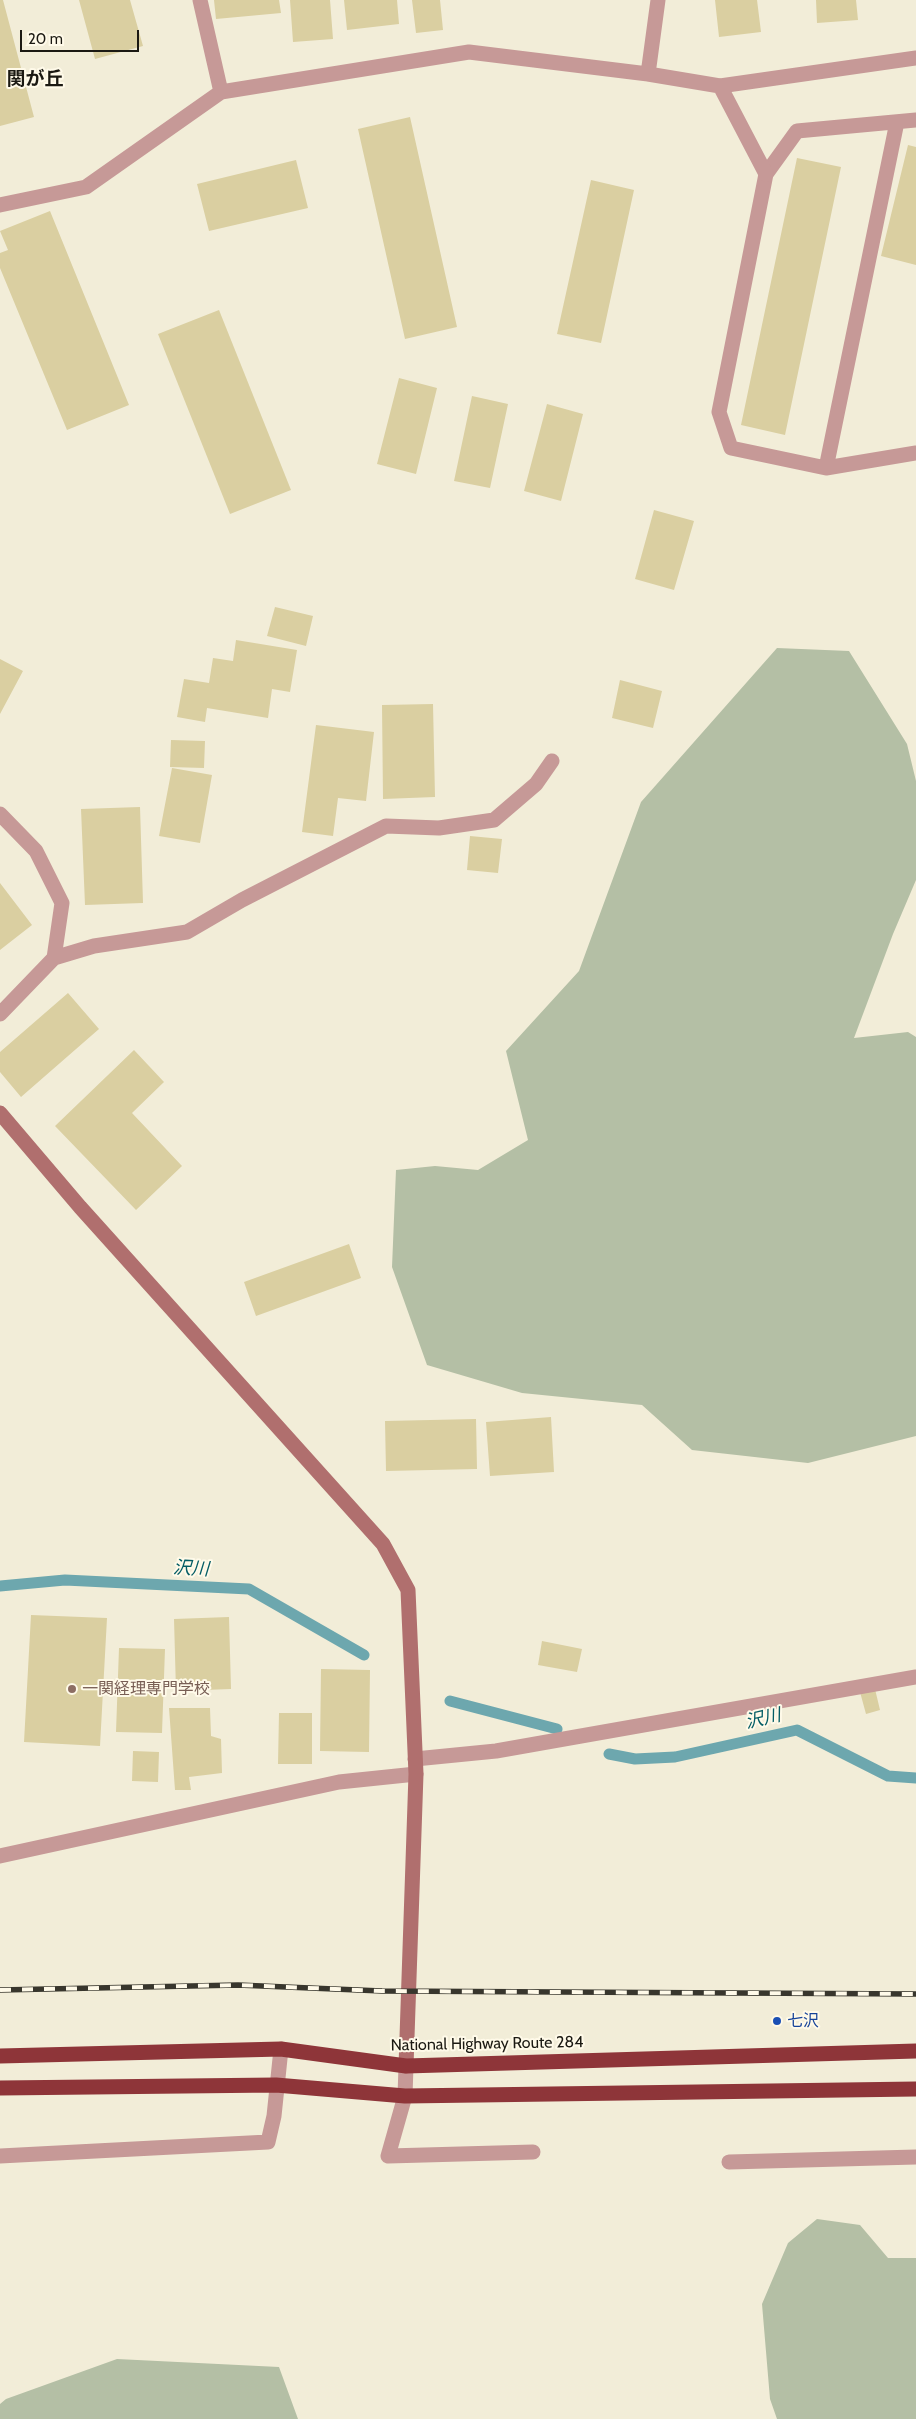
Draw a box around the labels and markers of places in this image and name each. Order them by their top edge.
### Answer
place label: 一関経理専門学校 [82,1679,210,1699]
marker: 一関経理専門学校 [66,1683,78,1695]
place label: 七沢 [787,2011,819,2031]
marker: 七沢 [771,2015,783,2027]

